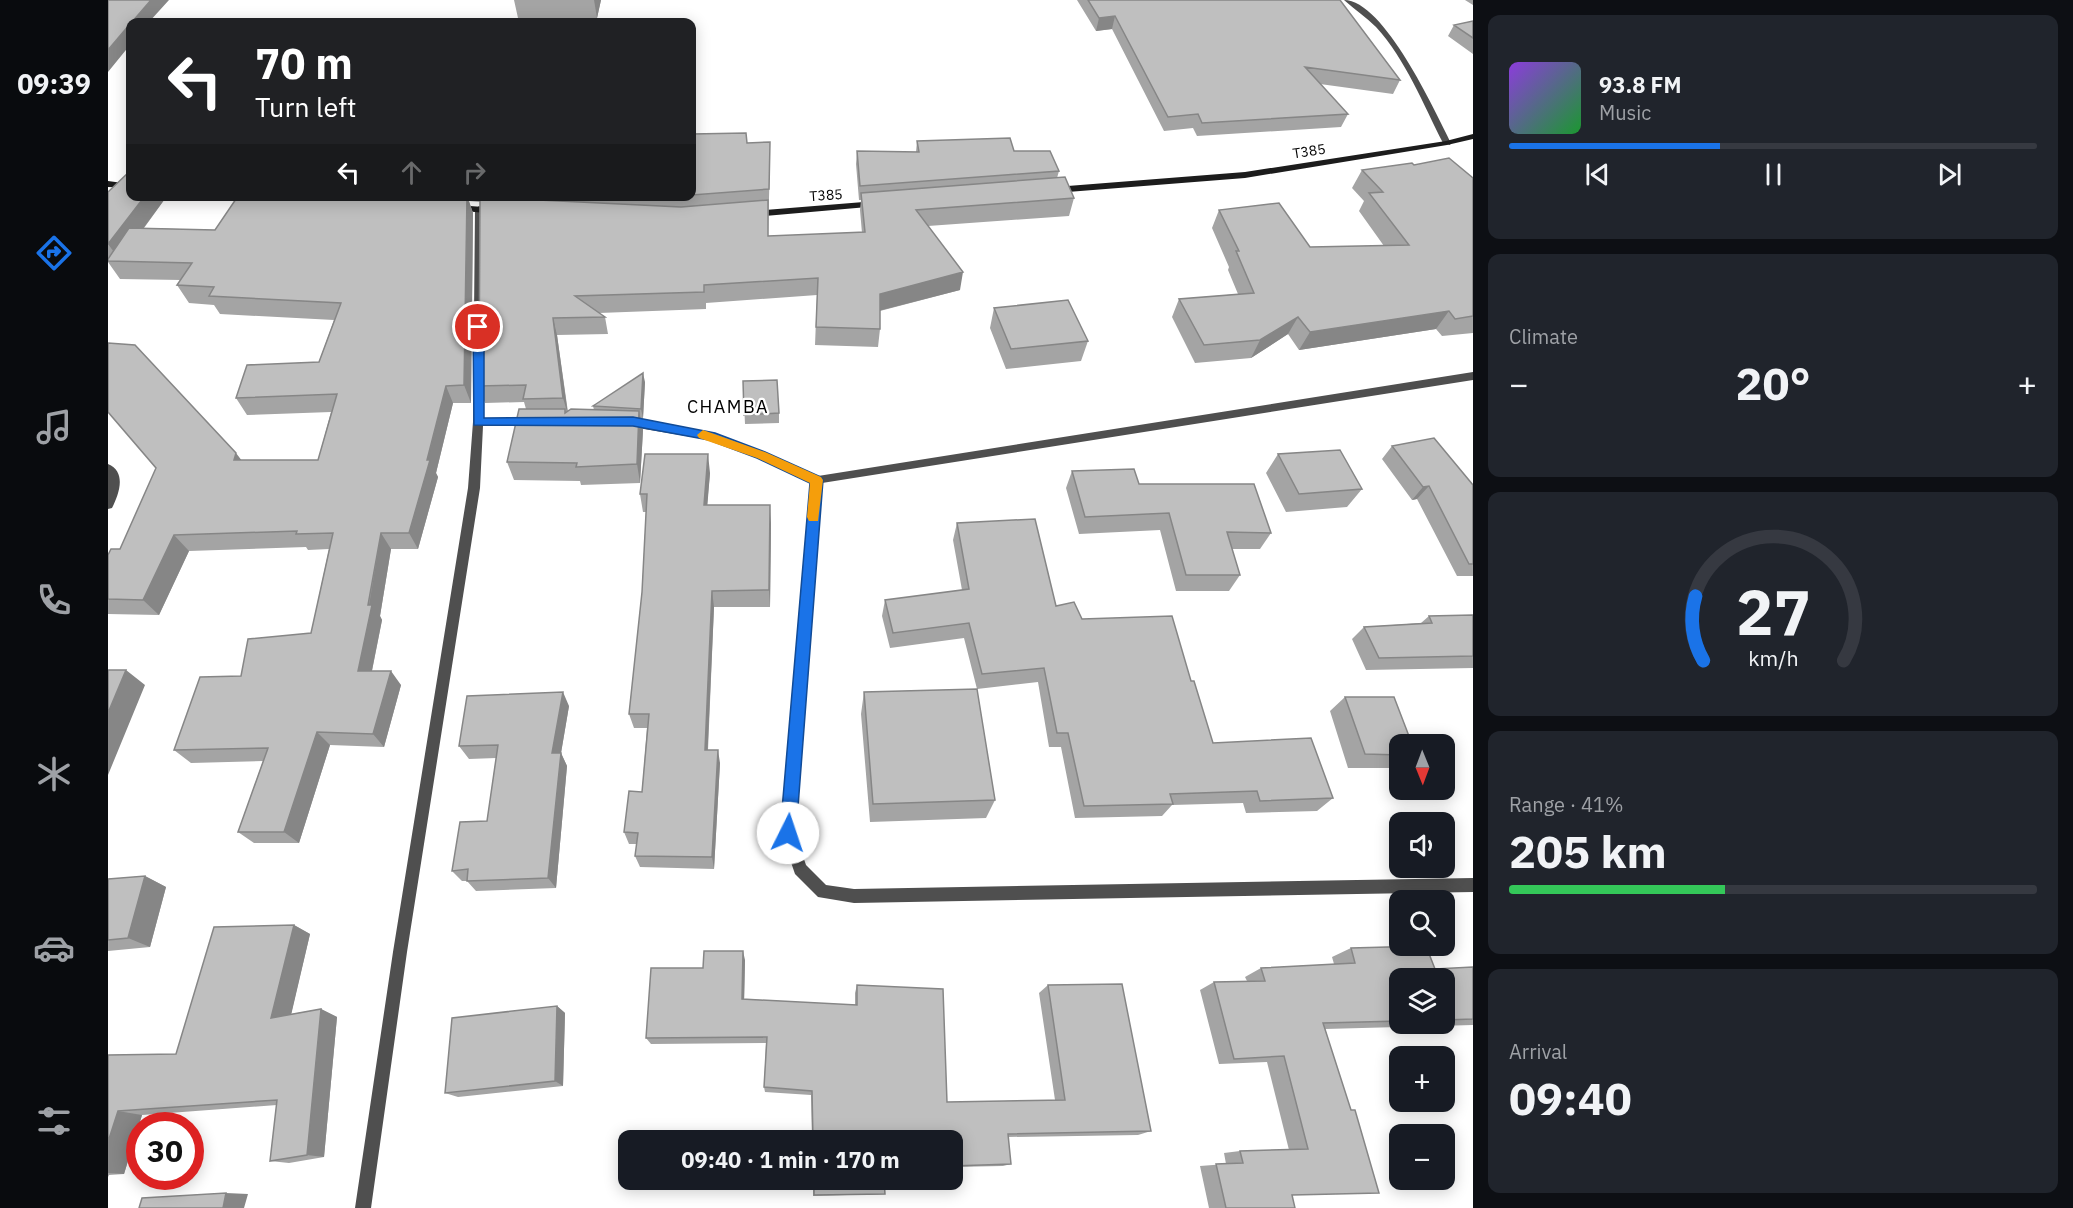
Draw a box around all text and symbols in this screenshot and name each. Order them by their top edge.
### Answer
text: 70 m [255,36,353,91]
icon: left [156,42,234,120]
text: 09:39 [17,66,91,101]
text: 93.8 FM [1599,70,1682,99]
text: Turn left [255,89,356,124]
text: Music [1599,99,1651,126]
street label: T385 [1291,140,1327,162]
icon: left [332,156,365,189]
icon: ahead [395,156,428,189]
icon: right [458,156,491,189]
icon: previous [1581,158,1614,191]
icon: pause [1757,158,1790,191]
icon: next [1933,158,1966,191]
street label: T385 [809,185,843,205]
icon: directions [33,232,75,274]
pin [452,301,503,352]
icon: arrive [461,310,494,343]
text: Climate [1509,323,1578,350]
text: 20° [1735,354,1811,412]
text: − [1509,362,1529,405]
text: + [2017,362,2037,405]
district label: CHAMBA [687,395,769,418]
icon: music [33,406,75,448]
text: 27 [1736,571,1810,652]
icon: phone [33,579,75,621]
text: km/h [1748,644,1798,672]
north arrow [1389,734,1455,800]
map controls [1389,734,1455,1190]
icon: climate [33,753,75,795]
text: Range · 41% [1509,791,1624,818]
position arrow [756,801,820,865]
button: sound [1389,812,1455,878]
text: 205 km [1509,822,1667,880]
button: search [1389,890,1455,956]
icon: car [33,927,75,969]
button: layers [1389,968,1455,1034]
text: Arrival [1509,1038,1567,1065]
button: + [1389,1046,1455,1112]
text: 09:40 [1509,1069,1632,1127]
icon: filters [33,1100,75,1142]
speed limit sign: 30 [126,1112,204,1190]
button: − [1389,1124,1455,1190]
text: 09:40 · 1 min · 170 m [681,1145,900,1174]

